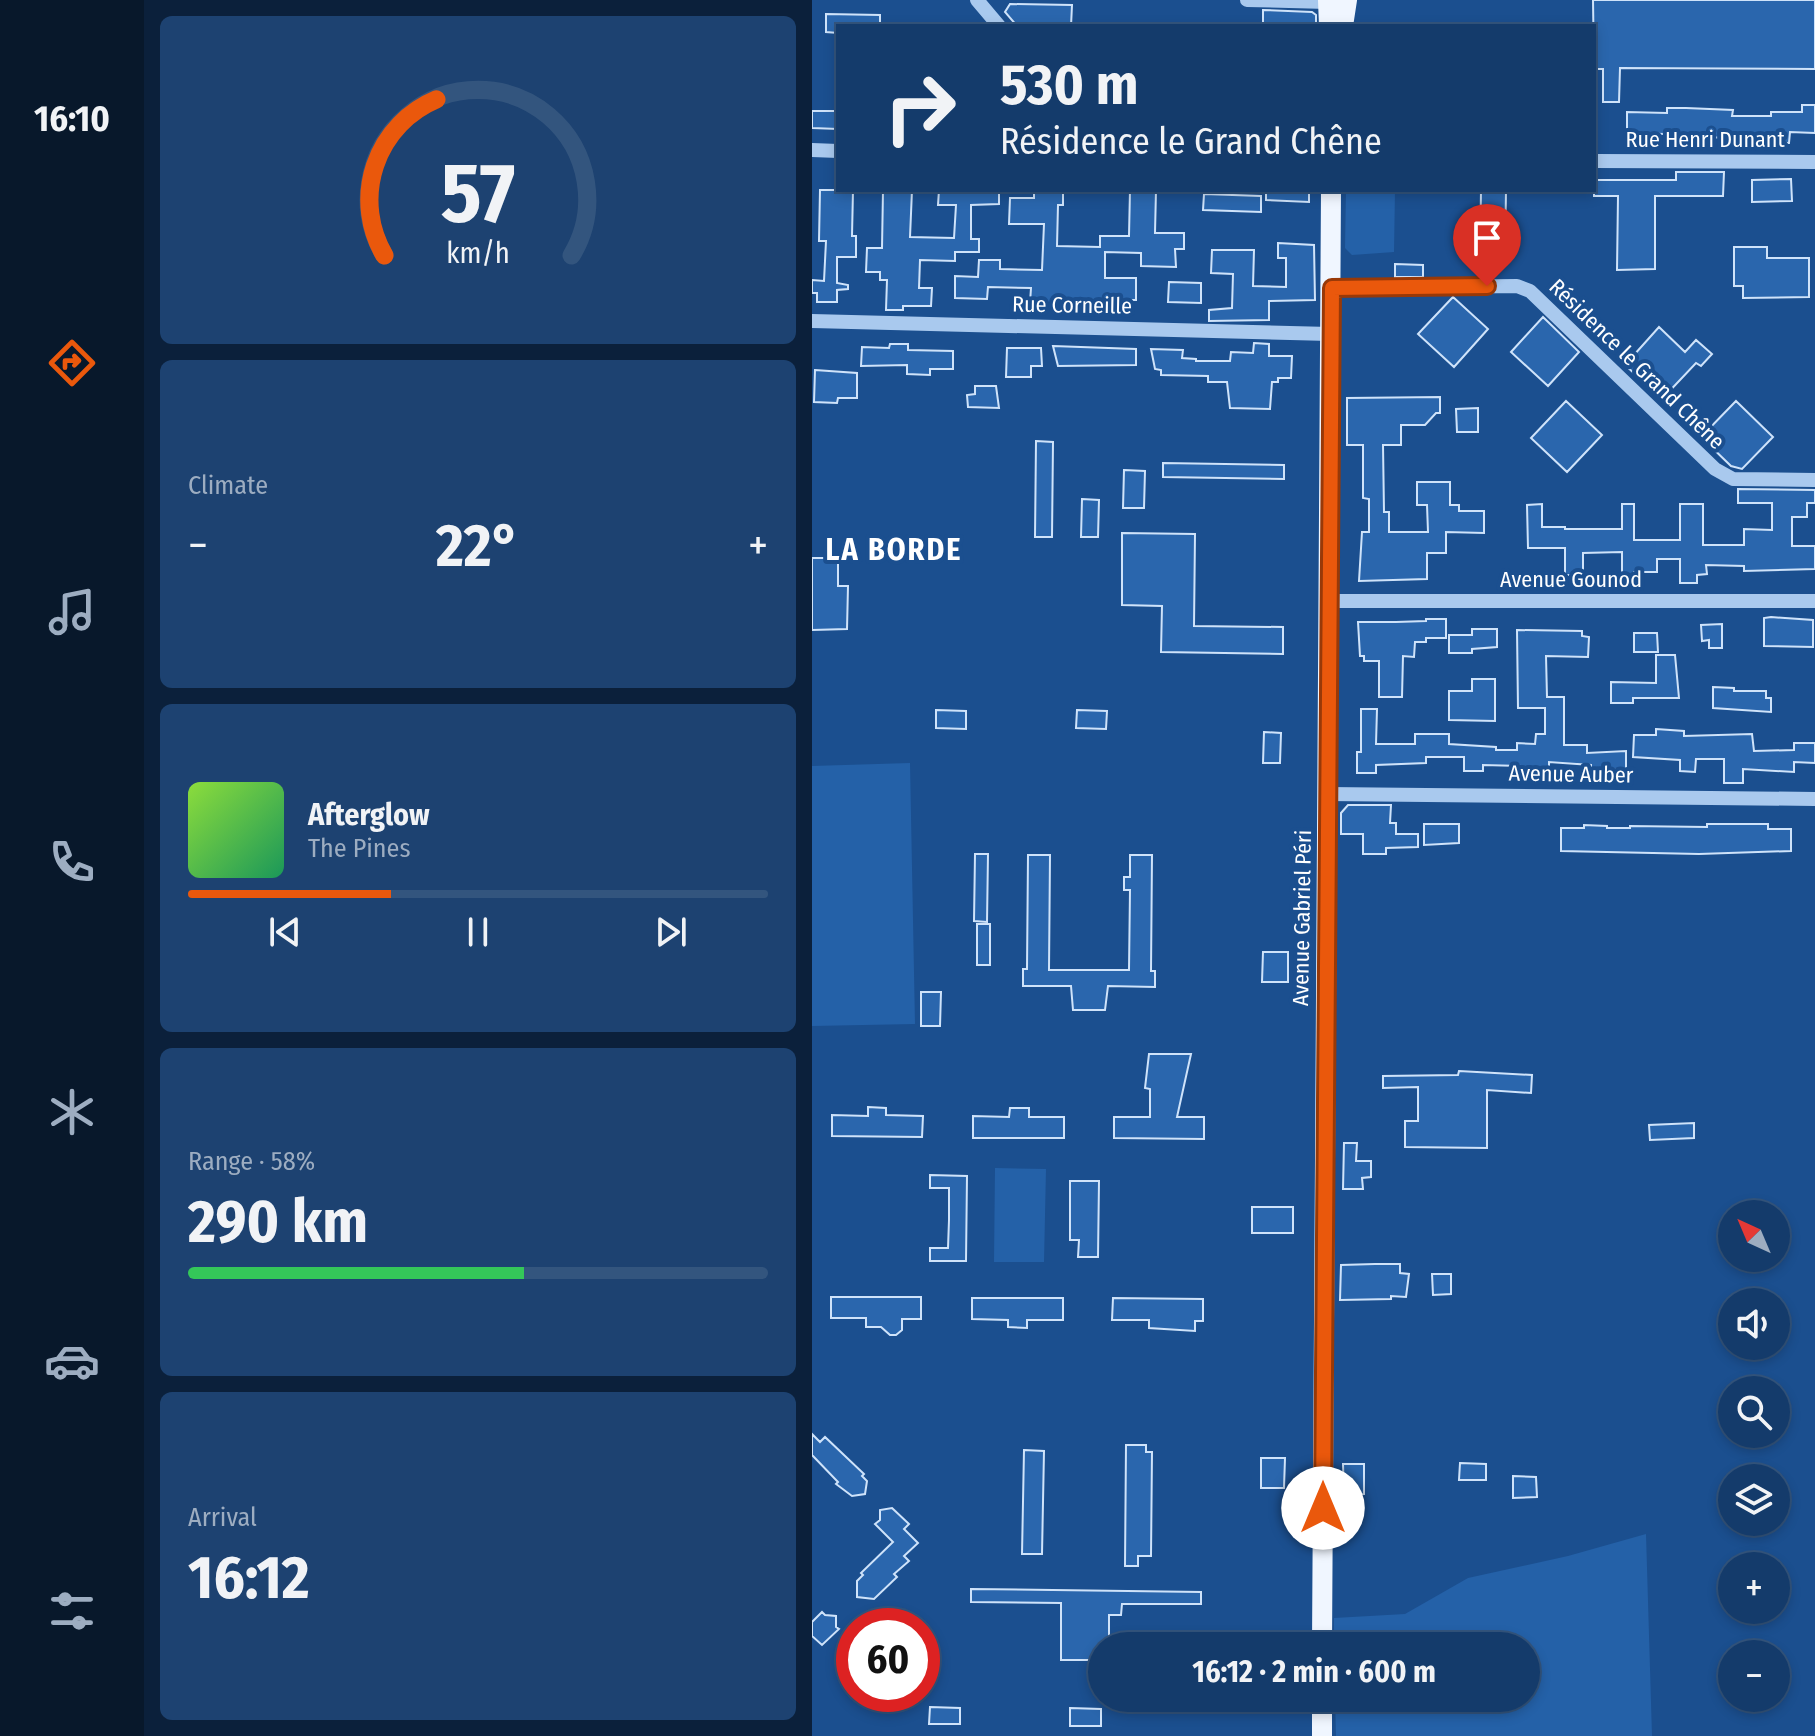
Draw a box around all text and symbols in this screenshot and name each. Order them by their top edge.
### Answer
text: 530 m [1000,52,1138,119]
icon: right [868,56,972,160]
text: 16:10 [34,97,110,141]
text: Résidence le Grand Chêne [1000,120,1382,164]
street label: Rue Henri Dunant [1625,126,1785,153]
text: 57 [441,144,515,244]
pin [1453,204,1521,286]
icon: arrive [1465,216,1509,260]
text: km/h [446,236,510,271]
street label: Résidence le Grand Chêne [1544,273,1730,455]
street label: Rue Corneille [1012,290,1132,320]
icon: directions [44,335,100,391]
text: Climate [188,470,268,501]
text: 22° [436,510,520,582]
text: − [188,519,208,572]
text: + [748,519,768,572]
district label: LA BORDE [825,532,963,568]
street label: Avenue Gounod [1500,566,1642,593]
icon: music [44,584,100,640]
street label: Avenue Auber [1508,759,1634,789]
text: Afterglow [308,797,430,833]
street label: Avenue Gabriel Péri [1287,830,1317,1006]
text: The Pines [308,833,411,864]
icon: phone [44,834,100,890]
icon: previous [263,910,307,954]
icon: pause [456,910,500,954]
icon: next [649,910,693,954]
icon: climate [44,1084,100,1140]
text: Range · 58% [188,1146,315,1177]
text: 290 km [188,1186,368,1258]
north arrow [1718,1200,1790,1272]
map controls [1718,1200,1790,1712]
button: sound [1718,1288,1790,1360]
icon: car [44,1333,100,1389]
button: search [1718,1376,1790,1448]
button: layers [1718,1464,1790,1536]
position arrow [1281,1466,1365,1550]
text: Arrival [188,1502,257,1533]
text: 16:12 [188,1542,310,1614]
button: + [1718,1552,1790,1624]
icon: filters [44,1583,100,1639]
speed limit sign: 60 [836,1608,940,1712]
button: − [1718,1640,1790,1712]
text: 16:12 · 2 min · 600 m [1192,1654,1436,1690]

